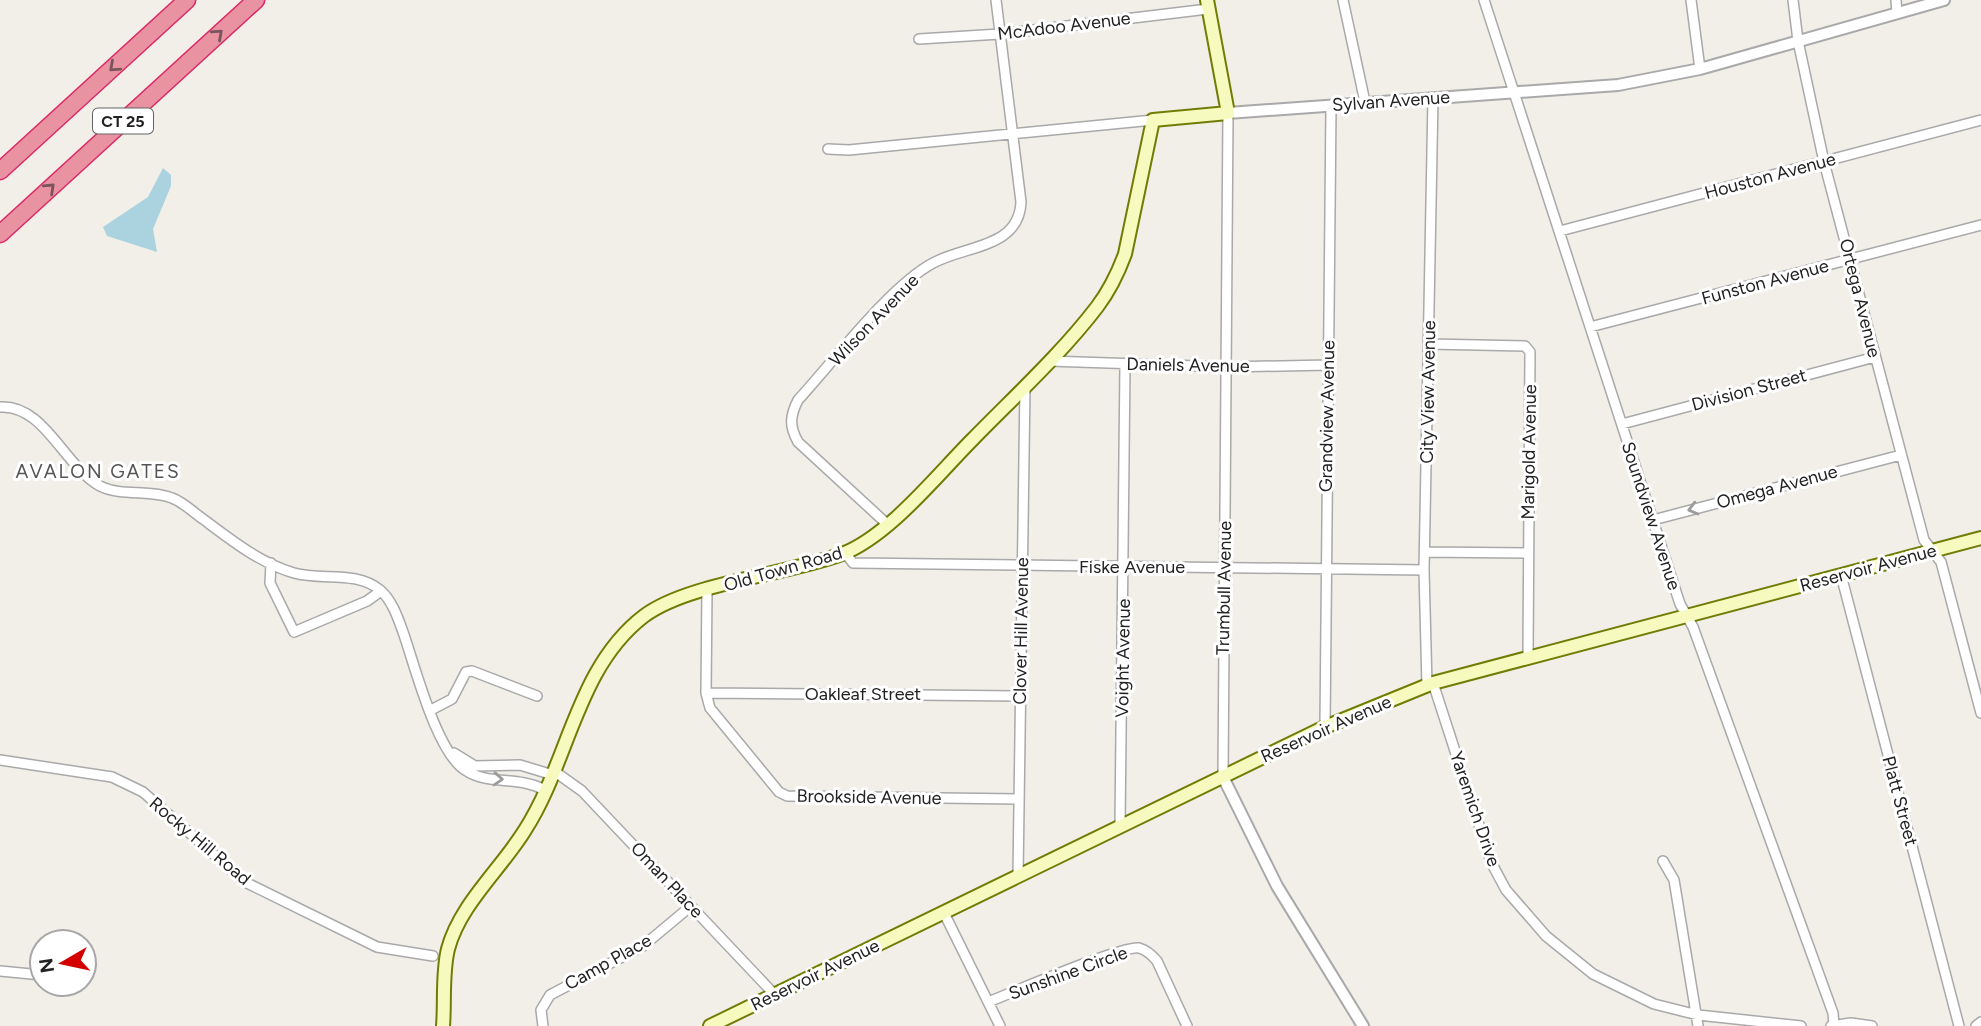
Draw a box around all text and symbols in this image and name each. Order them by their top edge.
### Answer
street label: McAdoo Avenue [996,7,1132,45]
one-way arrow [210,30,223,42]
one-way arrow [109,59,122,71]
street label: Sylvan Avenue [1331,86,1451,116]
road number: CT 25 [93,108,153,134]
street label: Houston Avenue [1702,148,1838,204]
one-way arrow [42,183,55,196]
street label: Ortega Avenue [1835,236,1885,360]
street label: Funston Avenue [1699,254,1831,310]
street label: Wilson Avenue [825,269,924,371]
street label: City View Avenue [1416,320,1440,464]
street label: Grandview Avenue [1315,340,1339,492]
street label: Daniels Avenue [1126,353,1250,377]
street label: Division Street [1689,364,1809,416]
street label: Marigold Avenue [1517,384,1541,520]
street label: Soundview Avenue [1617,439,1685,593]
district label: AVALON GATES [15,460,181,483]
street label: Omega Avenue [1714,460,1840,514]
one-way arrow [1687,501,1699,515]
street label: Trumbull Avenue [1212,520,1236,655]
street label: Reservoir Avenue [1797,539,1939,597]
street label: Old Town Road [721,542,845,596]
street label: Fiske Avenue [1079,556,1185,578]
street label: Clover Hill Avenue [1009,557,1033,705]
street label: Voight Avenue [1111,598,1135,718]
street label: Oakleaf Street [805,683,921,705]
street label: Reservoir Avenue [1257,690,1395,768]
street label: Yaremich Drive [1445,749,1505,870]
street label: Platt Street [1877,754,1923,848]
one-way arrow [493,771,504,786]
street label: Brookside Avenue [796,785,942,809]
street label: Rocky Hill Road [145,792,255,890]
street label: Oman Place [626,837,708,923]
north arrow [28,928,98,998]
street label: Camp Place [561,929,655,995]
street label: Reservoir Avenue [747,934,883,1016]
street label: Sunshine Circle [1006,941,1131,1005]
text: N [34,957,59,975]

